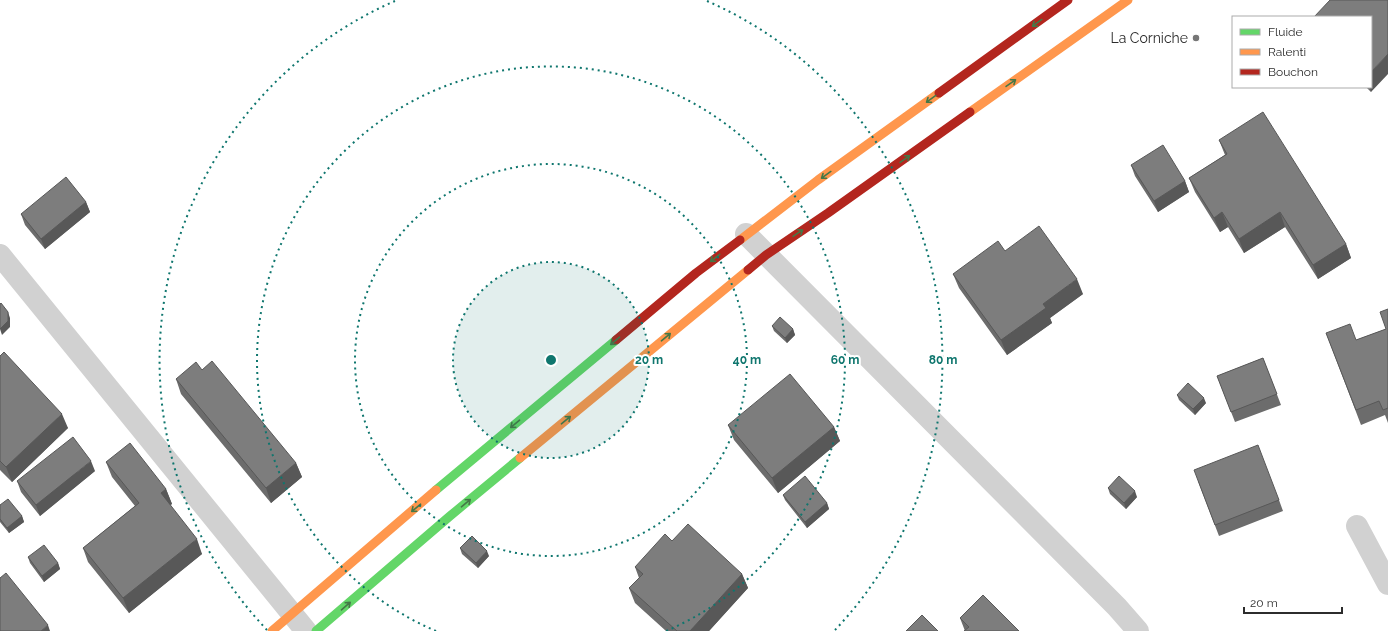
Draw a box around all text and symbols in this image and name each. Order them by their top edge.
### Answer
legend [1232,16,1372,88]
one-way arrow [1031,19,1042,27]
text: Fluide [1268,25,1303,39]
place label: La Corniche [1111,30,1188,46]
marker: La Corniche [1191,33,1201,43]
text: Ralenti [1268,45,1306,59]
text: Bouchon [1268,65,1318,79]
one-way arrow [1005,79,1016,87]
one-way arrow [926,95,937,103]
one-way arrow [899,155,910,163]
one-way arrow [820,171,831,179]
one-way arrow [792,229,803,237]
one-way arrow [710,254,721,262]
one-way arrow [661,332,672,341]
one-way arrow [610,336,620,345]
centre of rings [544,353,558,367]
text: 20 m [635,353,663,367]
text: 40 m [733,353,761,367]
text: 60 m [831,353,859,367]
text: 80 m [929,353,957,367]
one-way arrow [561,415,571,424]
one-way arrow [510,420,521,429]
one-way arrow [461,498,471,507]
one-way arrow [410,503,421,512]
scale bar [1244,589,1342,615]
text: 20 m [1250,596,1278,610]
one-way arrow [341,601,351,610]

